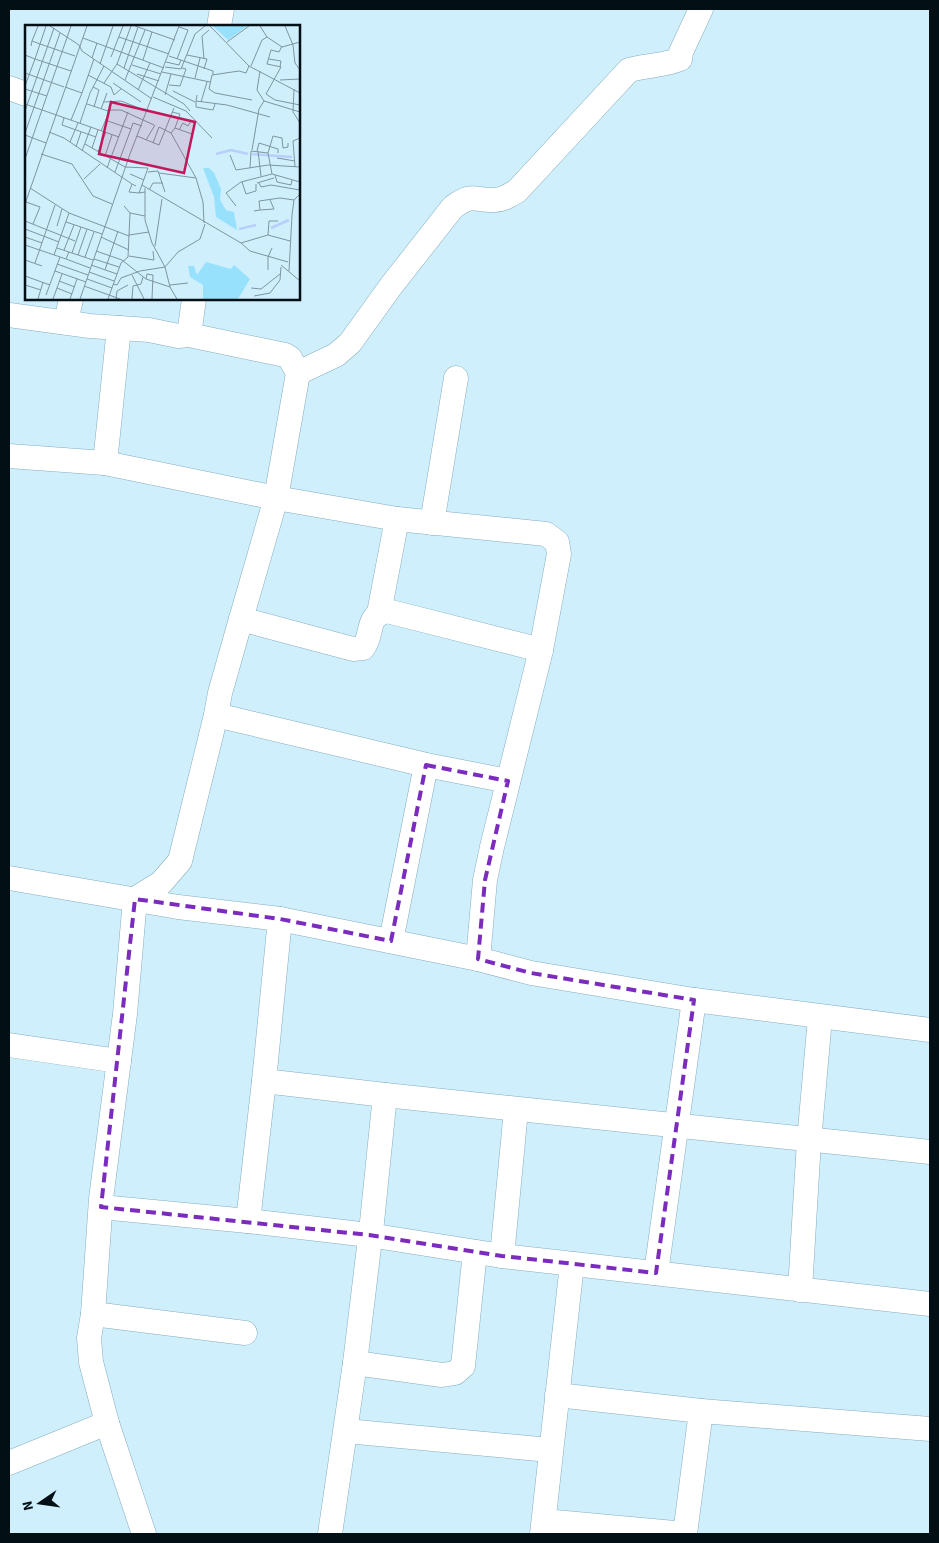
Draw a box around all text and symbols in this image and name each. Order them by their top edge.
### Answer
inset map [25,25,300,300]
north arrow [15,1478,65,1528]
text: N [18,1499,39,1512]

